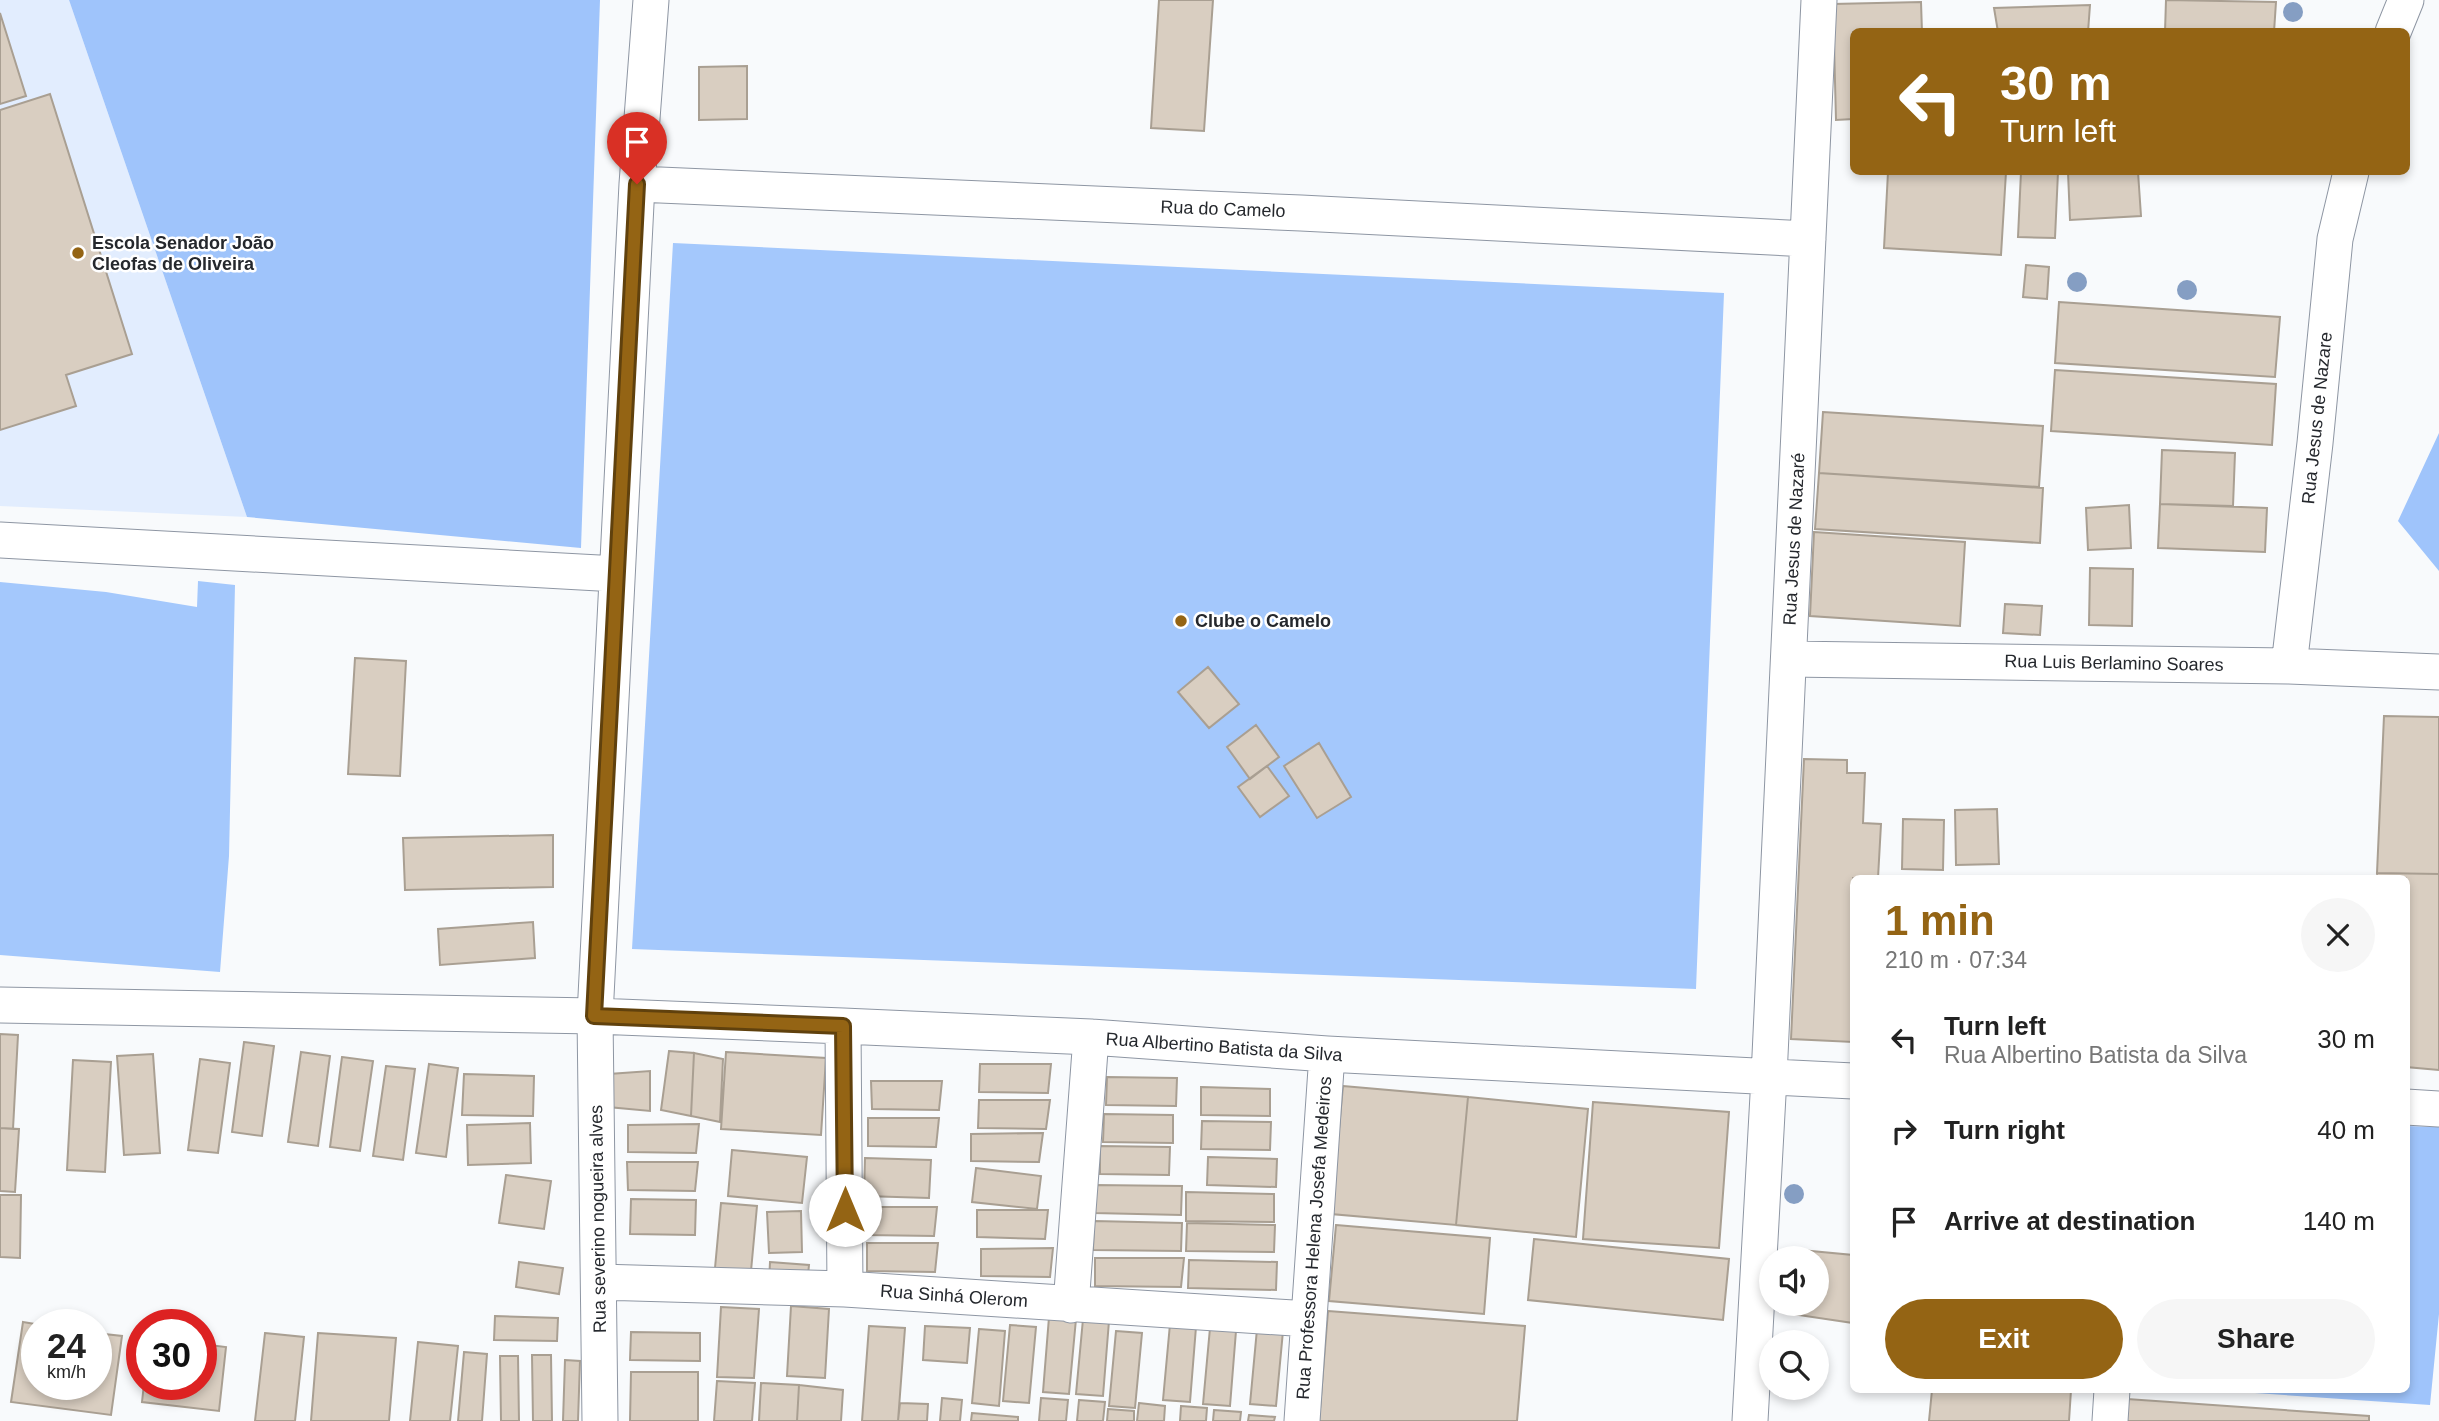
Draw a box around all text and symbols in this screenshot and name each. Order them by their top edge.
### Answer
icon: left [1885,56,1976,147]
text: 30 m [2000,56,2112,110]
pin [607,112,667,184]
text: Turn left [2000,113,2116,149]
icon: arrive [618,123,656,161]
street label: Rua do Camelo [1160,197,1286,221]
place label: Escola Senador João Cleofas de Oliveira [92,233,274,274]
marker: Escola Senador João Cleofas de Oliveira [70,245,86,261]
street label: Rua Jesus de Nazare [2298,331,2336,505]
street label: Rua Jesus de Nazaré [1779,452,1809,626]
place label: Clube o Camelo [1195,611,1331,631]
marker: Clube o Camelo [1173,613,1189,629]
street label: Rua Luis Berlamino Soares [2004,651,2224,675]
text: 1 min [1885,897,1995,944]
button: close [2301,898,2375,972]
text: 210 m · 07:34 [1885,947,2027,973]
text: Turn left [1944,1011,2046,1041]
icon: left [1885,1021,1923,1059]
text: 30 m [2317,1024,2375,1054]
street label: Rua Albertino Batista da Silva [1105,1029,1344,1065]
text: Rua Albertino Batista da Silva [1944,1042,2247,1068]
street label: Rua Professora Helena Josefa Medeiros [1293,1076,1335,1400]
street label: Rua severino nogueira alves [586,1105,610,1333]
icon: right [1885,1112,1923,1150]
text: Turn right [1944,1115,2065,1145]
text: 40 m [2317,1115,2375,1145]
position arrow [808,1173,882,1247]
icon: arrive [1885,1203,1923,1241]
text: Arrive at destination [1944,1206,2195,1236]
text: 140 m [2303,1206,2375,1236]
map controls [1759,1246,1829,1400]
button: sound [1759,1246,1829,1316]
street label: Rua Sinhá Olerom [879,1281,1029,1311]
button: Exit [1885,1299,2123,1379]
button: Share [2137,1299,2375,1379]
speed limit sign: 30 [126,1309,217,1400]
text: 24 [47,1326,86,1365]
button: search [1759,1330,1829,1400]
text: km/h [47,1362,86,1382]

